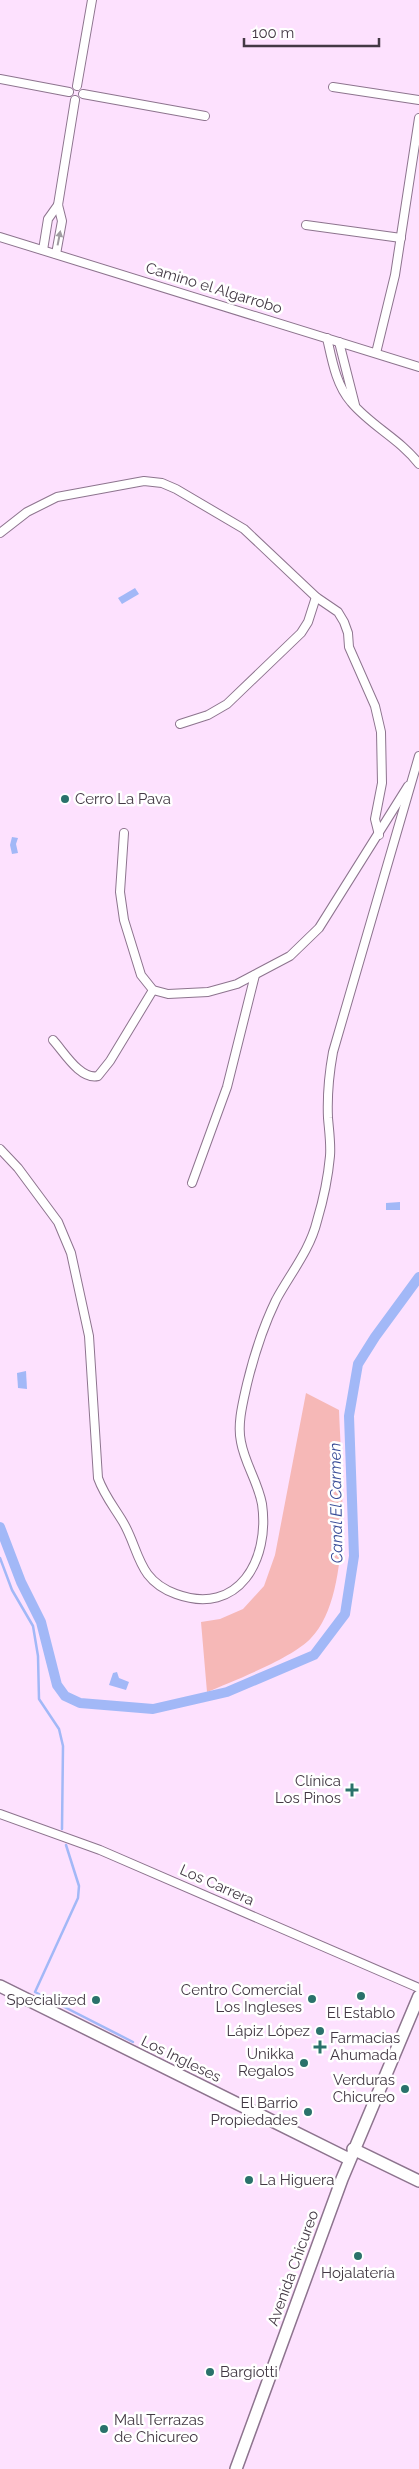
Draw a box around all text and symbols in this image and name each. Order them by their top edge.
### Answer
scale bar [244,15,379,47]
text: 100 m [252,24,294,42]
one-way arrow [55,229,63,245]
street label: Camino el Algarrobo [144,259,285,317]
place label: Cerro La Pava [75,790,171,808]
marker: Cerro La Pava [59,793,71,805]
water label: Canal El Carmen [325,1443,347,1563]
place label: Clínica Los Pinos [275,1772,341,1807]
marker: Clínica Los Pinos [345,1783,359,1797]
street label: Los Carrera [177,1861,257,1909]
place label: Centro Comercial Los Ingleses [181,1981,303,2016]
marker: El Establo [355,1990,367,2002]
place label: Specialized [6,1991,86,2009]
marker: Centro Comercial Los Ingleses [306,1993,318,2005]
marker: Specialized [90,1994,102,2006]
place label: El Establo [327,2004,395,2022]
place label: Lápiz López [227,2022,310,2040]
marker: Lápiz López [314,2025,326,2037]
place label: Farmacias Ahumada [330,2029,400,2064]
street label: Los Ingleses [138,2032,224,2086]
marker: Farmacias Ahumada [314,2041,326,2053]
place label: Unikka Regalos [238,2045,294,2080]
marker: Unikka Regalos [298,2057,310,2069]
place label: Verduras Chicureo [333,2071,395,2106]
marker: Verduras Chicureo [399,2083,411,2095]
place label: El Barrio Propiedades [211,2094,298,2129]
marker: El Barrio Propiedades [302,2106,314,2118]
place label: La Higuera [259,2171,334,2189]
marker: La Higuera [243,2174,255,2186]
street label: Avenida Chicureo [264,2208,322,2328]
marker: Hojalatería [352,2250,364,2262]
place label: Hojalatería [321,2264,395,2282]
place label: Bargiotti [220,2363,278,2381]
marker: Bargiotti [204,2366,216,2378]
place label: Mall Terrazas de Chicureo [114,2411,204,2446]
marker: Mall Terrazas de Chicureo [98,2423,110,2435]

